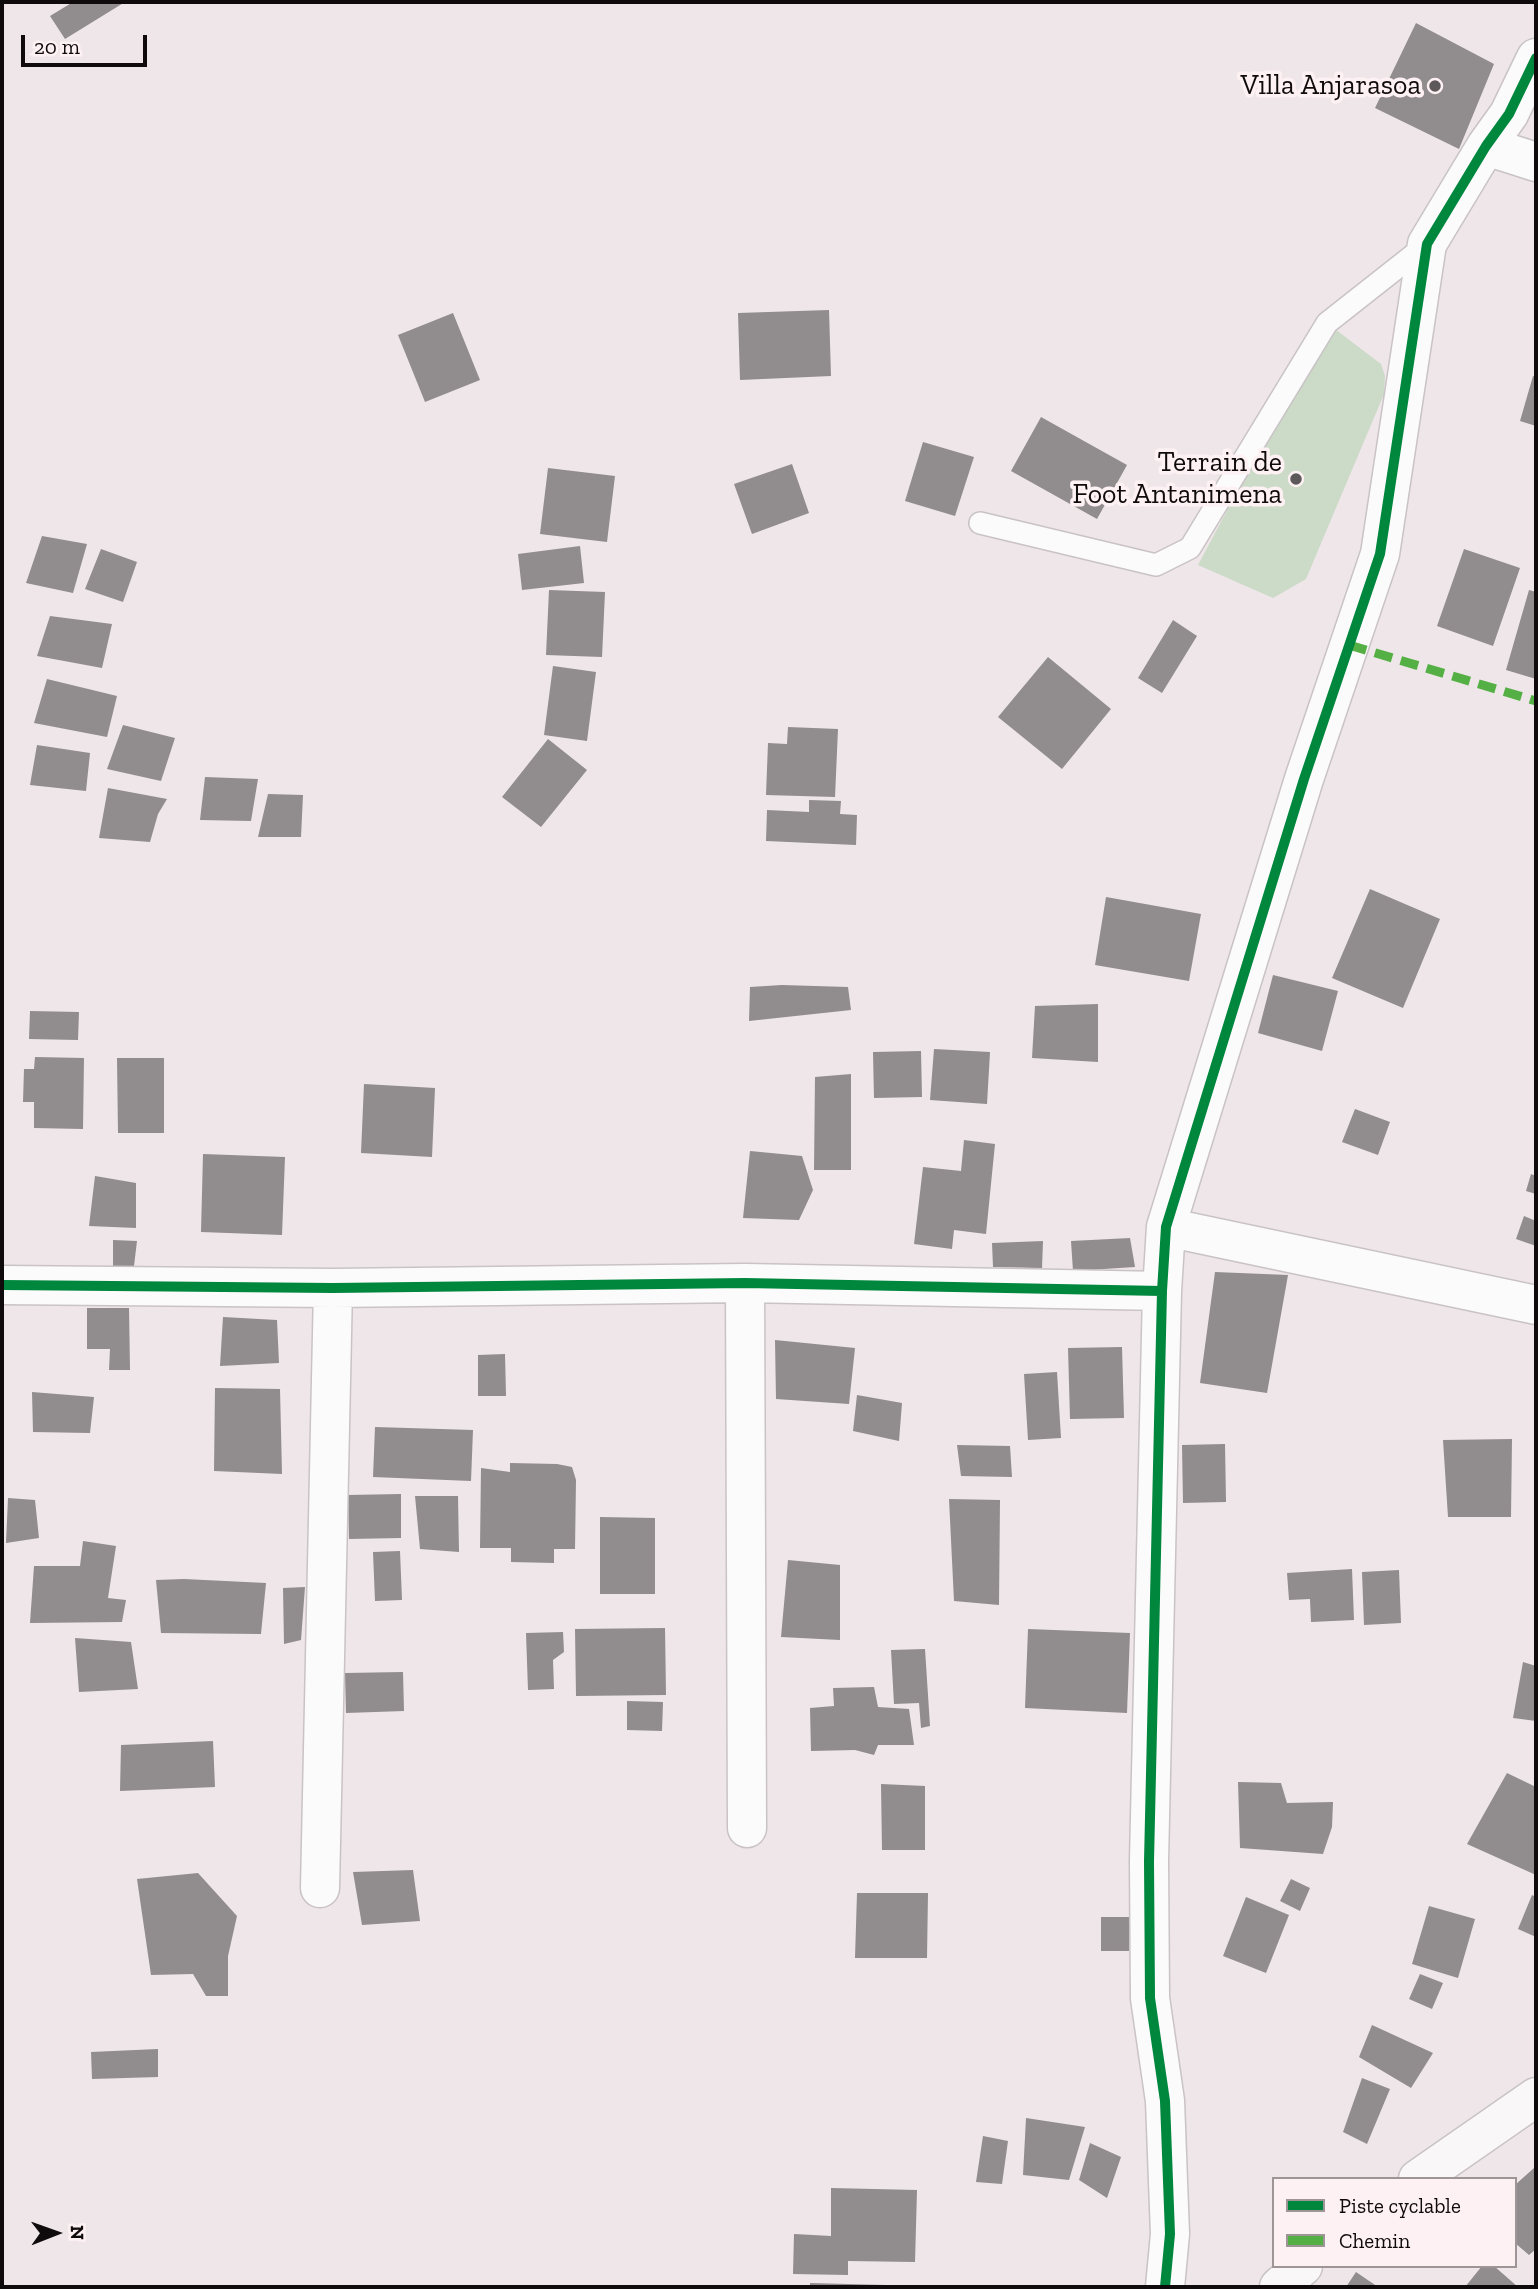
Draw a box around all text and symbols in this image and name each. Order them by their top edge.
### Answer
scale bar [24,21,150,65]
text: 20 m [34,34,80,59]
place label: Villa Anjarasoa [1241,69,1421,103]
marker: Villa Anjarasoa [1427,78,1443,94]
place label: Terrain de Foot Antanimena [1073,446,1282,512]
marker: Terrain de Foot Antanimena [1288,471,1304,487]
legend [1272,2177,1517,2268]
text: Piste cyclable [1339,2193,1461,2218]
north arrow [21,2198,91,2268]
text: N [66,2225,89,2240]
text: Chemin [1339,2228,1410,2253]

